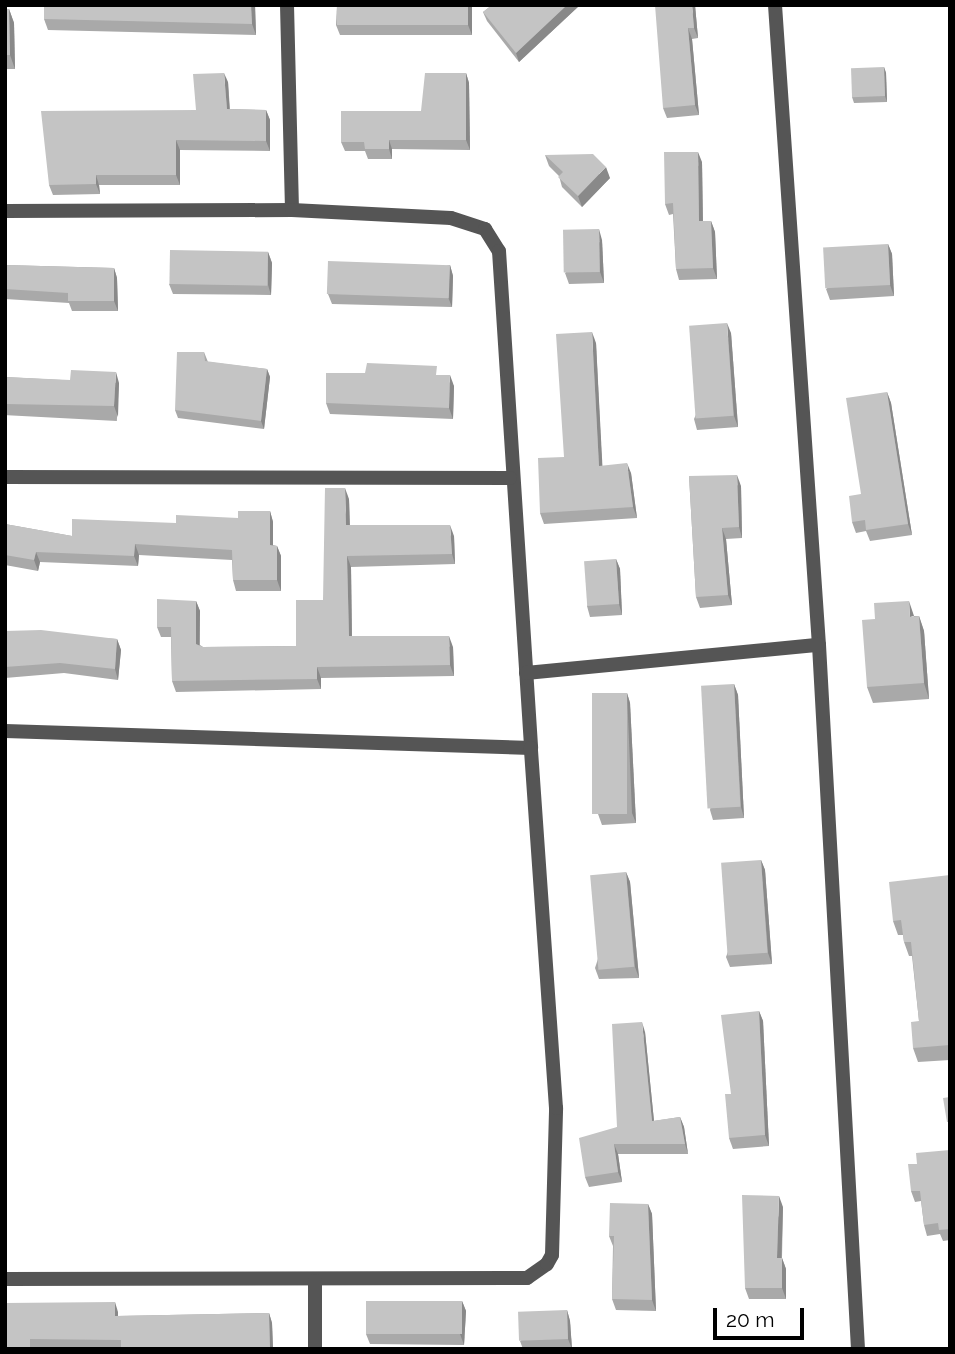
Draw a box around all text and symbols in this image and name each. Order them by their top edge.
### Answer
scale bar [717,1294,808,1338]
text: 20 m [726,1307,774,1332]

